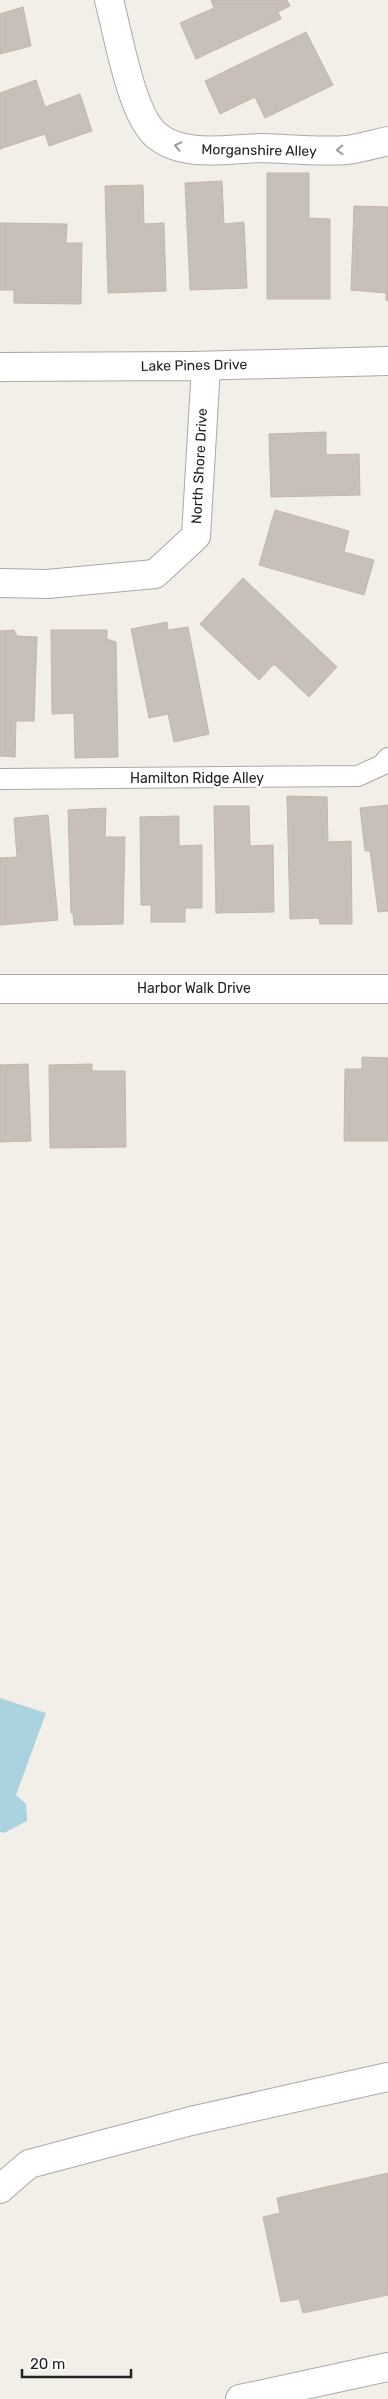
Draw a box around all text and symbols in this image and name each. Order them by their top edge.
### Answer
one-way arrow [174,141,183,151]
street label: Morganshire Alley [201,141,317,160]
one-way arrow [336,144,344,155]
street label: Lake Pines Drive [141,356,248,375]
street label: North Shore Drive [188,408,211,524]
street label: Hamilton Ridge Alley [130,770,264,787]
street label: Harbor Walk Drive [137,980,251,997]
scale bar [22,2346,131,2378]
text: 20 m [30,2355,65,2373]

